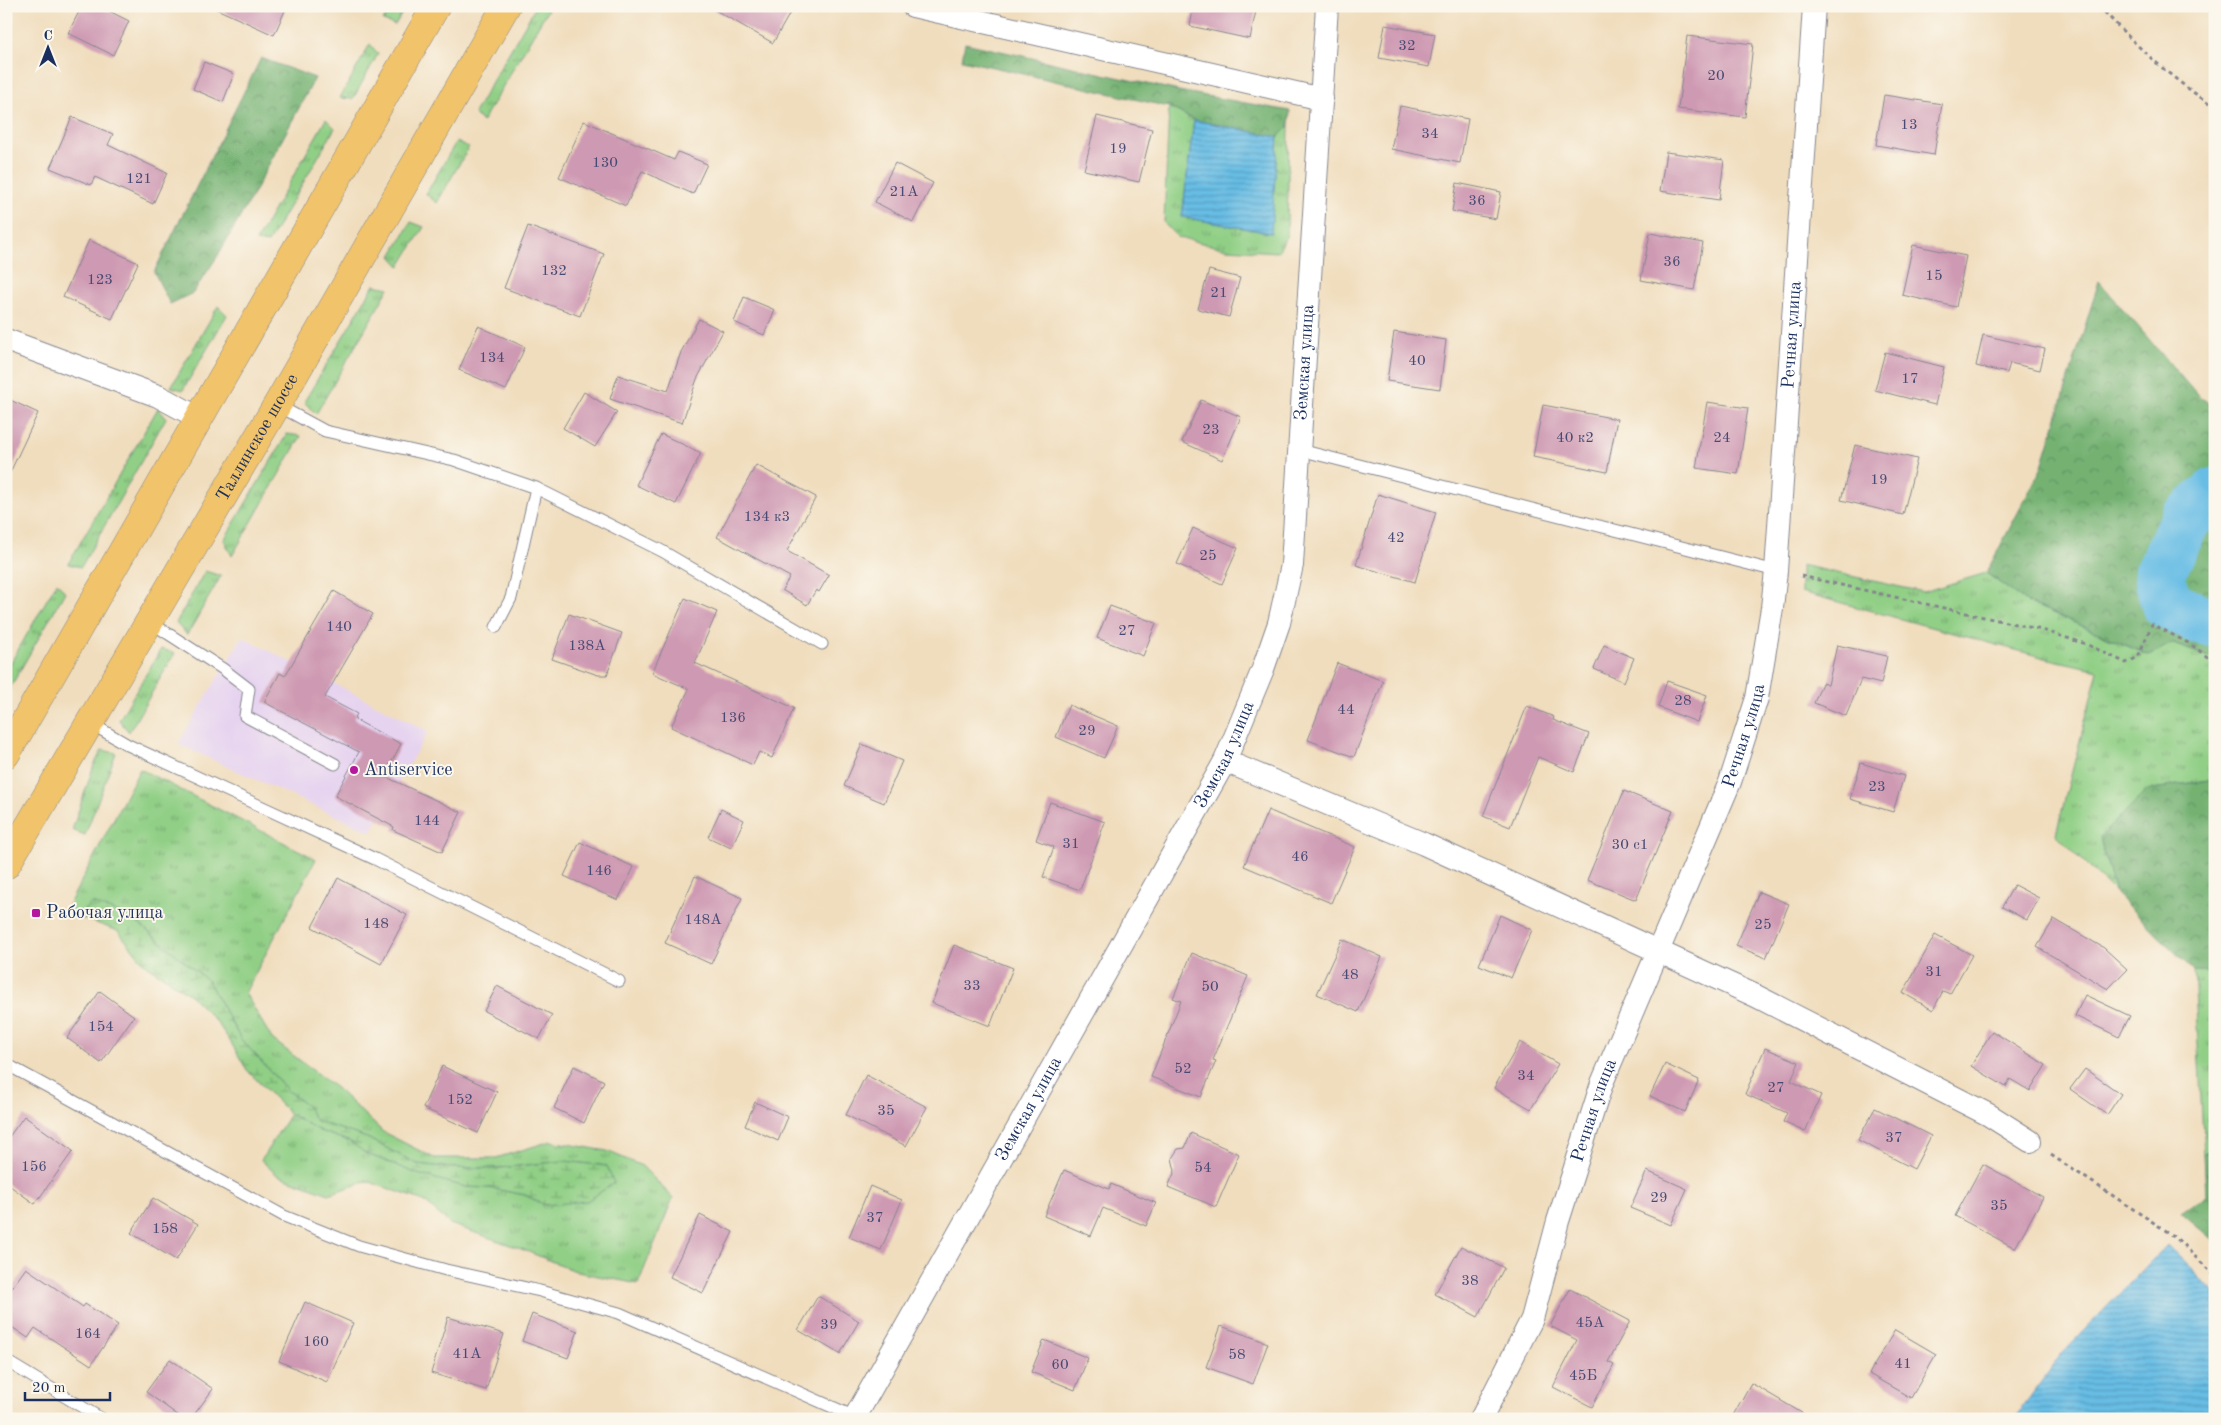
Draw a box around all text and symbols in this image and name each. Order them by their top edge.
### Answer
north arrow [22,22,72,72]
text: С [43,29,53,43]
house number: 32 [1398,39,1416,54]
house number: 20 [1707,69,1725,84]
house number: 13 [1900,118,1918,133]
house number: 34 [1421,127,1439,142]
house number: 19 [1109,142,1127,157]
house number: 130 [592,156,618,171]
house number: 121 [126,172,152,187]
house number: 21А [890,185,919,200]
house number: 36 [1468,194,1486,209]
house number: 36 [1663,255,1681,270]
house number: 132 [541,264,567,279]
house number: 15 [1925,269,1943,284]
house number: 123 [87,273,113,288]
street label: Речная улица [1779,280,1804,389]
house number: 21 [1210,286,1228,301]
street label: Земская улица [1292,304,1317,421]
house number: 134 [479,351,505,366]
house number: 40 [1408,354,1426,369]
street label: Таллинское шоссе [213,371,302,504]
house number: 17 [1901,372,1919,387]
house number: 23 [1202,423,1220,438]
house number: 40 к2 [1556,431,1594,446]
house number: 24 [1713,431,1731,446]
house number: 19 [1870,473,1888,488]
house number: 134 к3 [744,510,790,525]
house number: 42 [1387,531,1405,546]
house number: 25 [1199,549,1217,564]
house number: 140 [326,620,352,635]
house number: 27 [1118,624,1136,639]
house number: 138А [568,639,606,654]
street label: Речная улица [1720,683,1768,790]
house number: 28 [1674,694,1692,709]
street label: Земская улица [1191,699,1258,811]
house number: 44 [1337,703,1355,718]
house number: 136 [720,711,746,726]
house number: 29 [1078,724,1096,739]
place label: Antiservice [364,761,453,779]
marker: Antiservice [348,764,360,776]
house number: 23 [1868,780,1886,795]
house number: 144 [414,814,440,829]
house number: 31 [1062,837,1080,852]
house number: 30 с1 [1612,838,1648,853]
house number: 46 [1291,850,1309,865]
house number: 146 [586,864,612,879]
place label: Рабочая улица [46,904,163,922]
marker: Рабочая улица [30,907,42,919]
house number: 148А [684,913,722,928]
house number: 148 [363,917,389,932]
house number: 25 [1754,918,1772,933]
house number: 31 [1925,965,1943,980]
house number: 48 [1341,968,1359,983]
house number: 33 [963,979,981,994]
house number: 50 [1201,980,1219,995]
house number: 154 [88,1020,114,1035]
street label: Земская улица [992,1054,1065,1164]
street label: Речная улица [1568,1056,1620,1164]
house number: 52 [1174,1062,1192,1077]
house number: 34 [1517,1069,1535,1084]
house number: 27 [1767,1081,1785,1096]
house number: 152 [447,1093,473,1108]
house number: 35 [877,1104,895,1119]
house number: 37 [1885,1131,1903,1146]
house number: 156 [21,1160,47,1175]
house number: 54 [1194,1161,1212,1176]
house number: 29 [1650,1191,1668,1206]
house number: 35 [1990,1199,2008,1214]
house number: 37 [866,1211,884,1226]
house number: 158 [152,1222,178,1237]
house number: 38 [1461,1274,1479,1289]
house number: 45А [1576,1316,1605,1331]
house number: 39 [820,1318,838,1333]
house number: 164 [75,1327,101,1342]
house number: 160 [303,1335,329,1350]
house number: 41А [453,1347,482,1362]
house number: 58 [1228,1348,1246,1363]
house number: 41 [1894,1357,1912,1372]
house number: 60 [1051,1358,1069,1373]
house number: 45Б [1569,1369,1597,1384]
scale bar [25,1370,110,1402]
text: 20 m [32,1381,66,1396]

